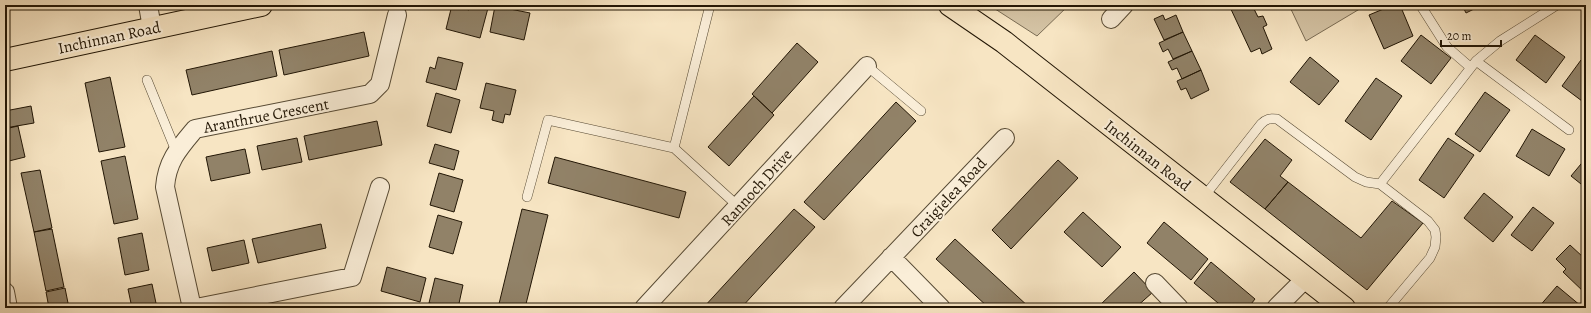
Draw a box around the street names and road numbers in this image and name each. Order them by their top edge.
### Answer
street label: Inchinnan Road [56,16,163,60]
street label: Aranthrue Crescent [201,93,331,139]
street label: Inchinnan Road [1099,115,1196,197]
street label: Rannoch Drive [716,144,797,231]
street label: Craigielea Road [906,152,992,243]

